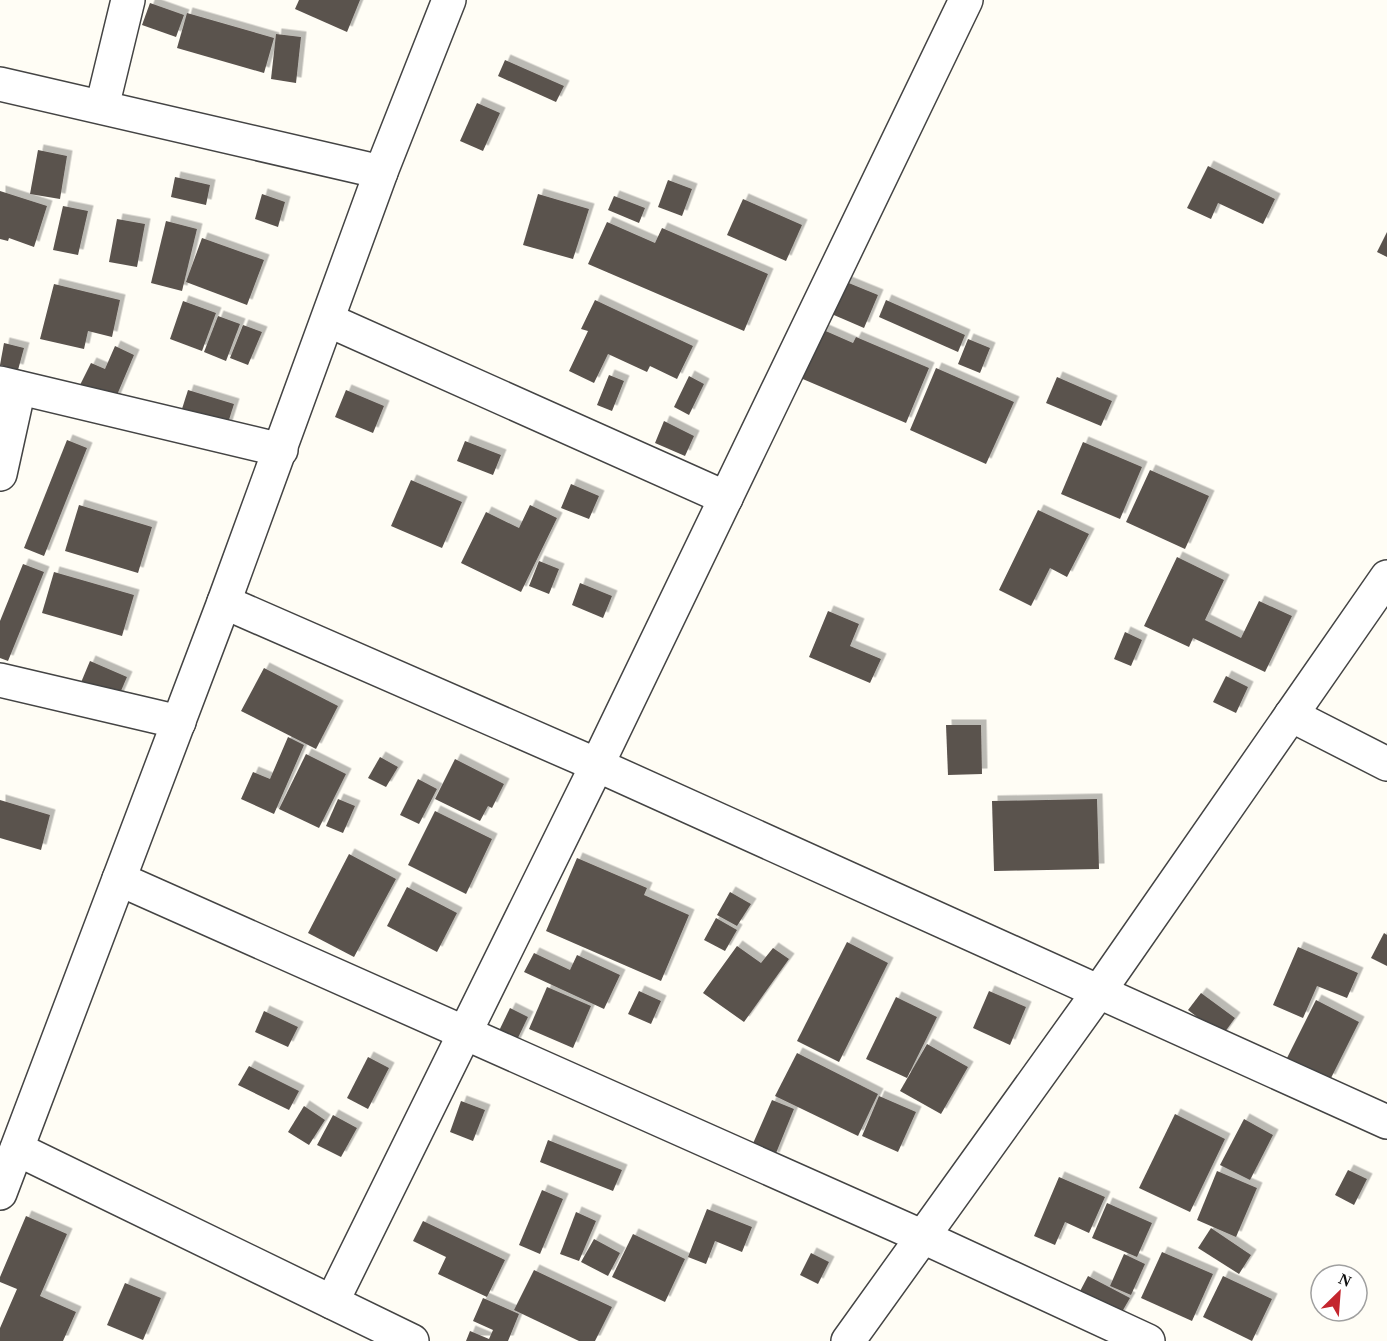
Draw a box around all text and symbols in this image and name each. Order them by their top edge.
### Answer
north arrow [1309,1263,1369,1323]
text: N [1336,1270,1354,1290]

